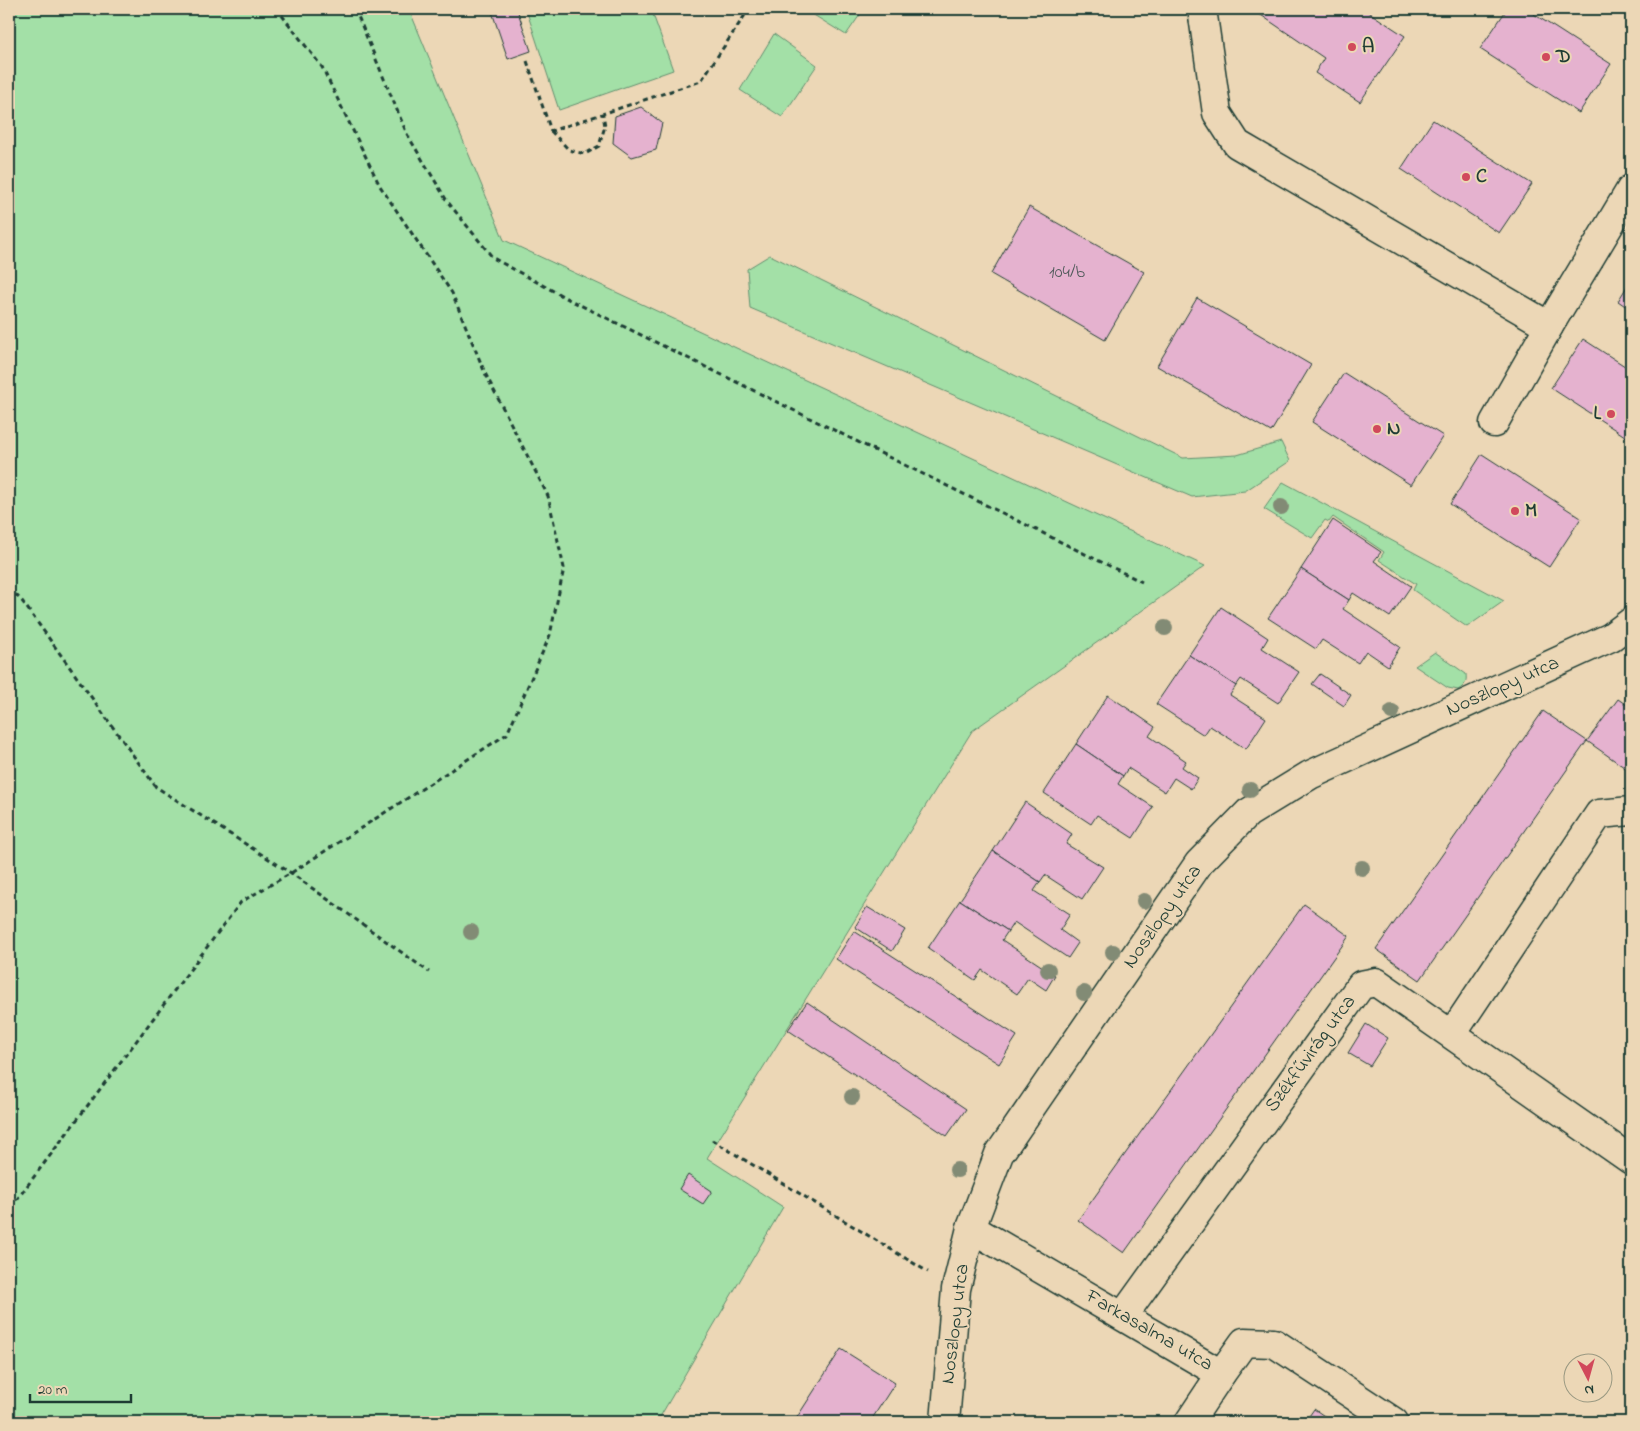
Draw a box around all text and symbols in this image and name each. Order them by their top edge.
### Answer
place label: A [1362,33,1374,62]
marker: A [1346,41,1358,53]
place label: D [1555,43,1571,72]
marker: D [1540,51,1552,63]
place label: C [1476,163,1487,192]
marker: C [1460,171,1472,183]
house number: 104/b [1049,260,1085,286]
place label: L [1594,400,1602,429]
marker: L [1605,408,1617,420]
place label: N [1387,415,1401,444]
marker: N [1371,423,1383,435]
place label: M [1525,497,1537,526]
marker: M [1509,505,1521,517]
street label: Noszlopy utca [1442,649,1564,725]
street label: Noszlopy utca [1116,859,1210,975]
street label: Székfűvirág utca [1258,989,1364,1119]
street label: Noszlopy utca [934,1262,978,1386]
street label: Farkasalma utca [1079,1282,1218,1379]
north arrow [1562,1354,1612,1404]
scale bar [30,1371,131,1403]
text: 20 m [38,1379,68,1401]
text: N [1583,1379,1595,1400]

